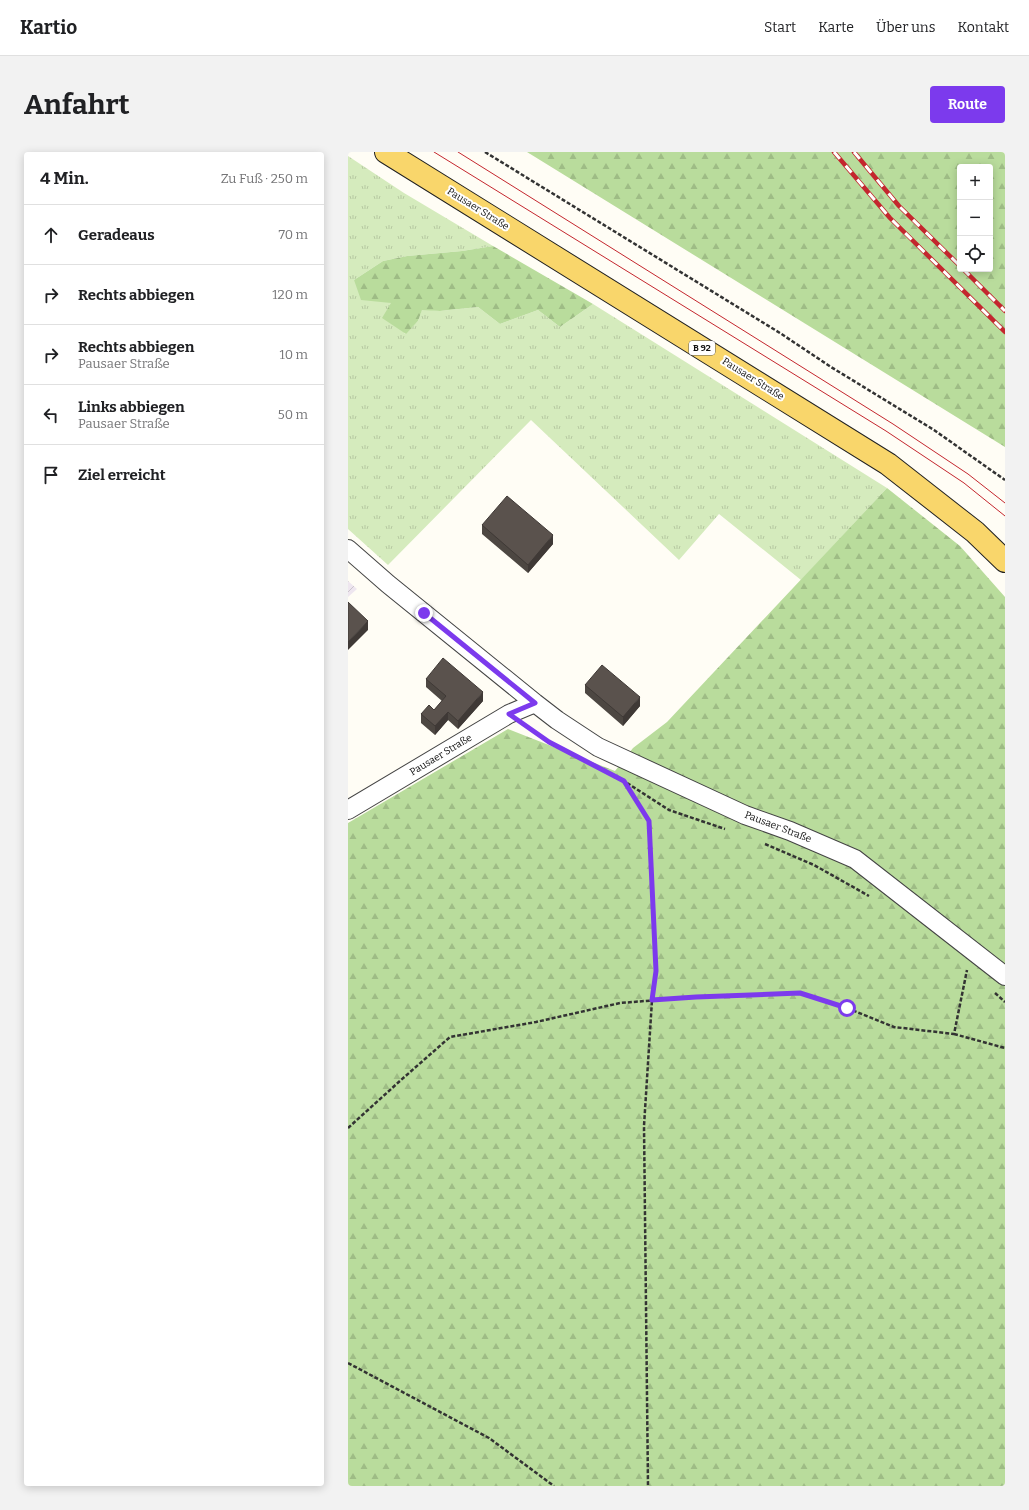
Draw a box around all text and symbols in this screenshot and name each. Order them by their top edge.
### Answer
text: Kartio [20,16,77,39]
text: Start [764,19,796,36]
text: Karte [818,19,854,36]
text: Über uns [876,19,935,36]
text: Kontakt [957,19,1009,36]
button: Route [930,86,1005,123]
text: Anfahrt [24,88,130,121]
map controls [957,164,993,272]
button: + [957,164,993,200]
text: 4 Min. [40,168,89,189]
text: Zu Fuß · 250 m [221,171,308,186]
street label: Pausaer Straße [445,185,511,233]
button: − [957,200,993,236]
icon: ahead [40,224,62,246]
text: Geradeaus [78,226,155,244]
text: 70 m [278,227,308,242]
button: locate [957,236,993,272]
icon: right [40,284,62,306]
text: Rechts abbiegen [78,286,194,304]
text: 120 m [272,287,308,302]
text: Rechts abbiegen [78,338,194,356]
road number: B 92 [689,341,715,355]
icon: right [40,344,62,366]
text: 10 m [279,347,308,362]
street label: Pausaer Straße [720,355,786,403]
text: Pausaer Straße [78,356,170,371]
text: Links abbiegen [78,398,185,416]
icon: left [40,404,62,426]
text: 50 m [278,407,308,422]
text: Pausaer Straße [78,416,170,431]
icon: arrive [40,464,62,486]
text: Ziel erreicht [78,466,166,484]
route end [415,604,433,622]
street label: Pausaer Straße [408,732,474,778]
street label: Pausaer Straße [743,809,813,845]
route start [838,999,856,1017]

